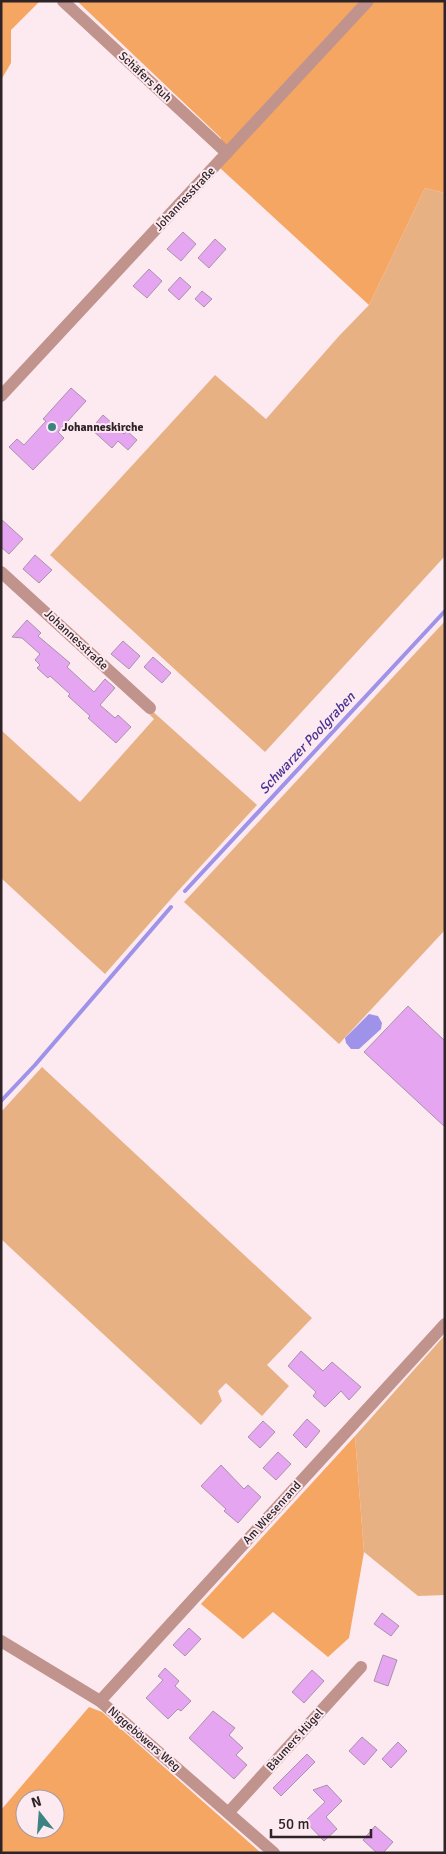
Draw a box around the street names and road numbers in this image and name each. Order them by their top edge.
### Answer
street label: Schäfers Ruh [115,49,175,105]
street label: Johannesstraße [152,164,218,234]
street label: Johannesstraße [41,607,111,673]
street label: Am Wiesenrand [240,1478,304,1548]
street label: Niggeböwers Weg [105,1703,183,1775]
street label: Bäumers Hügel [263,1706,327,1774]

